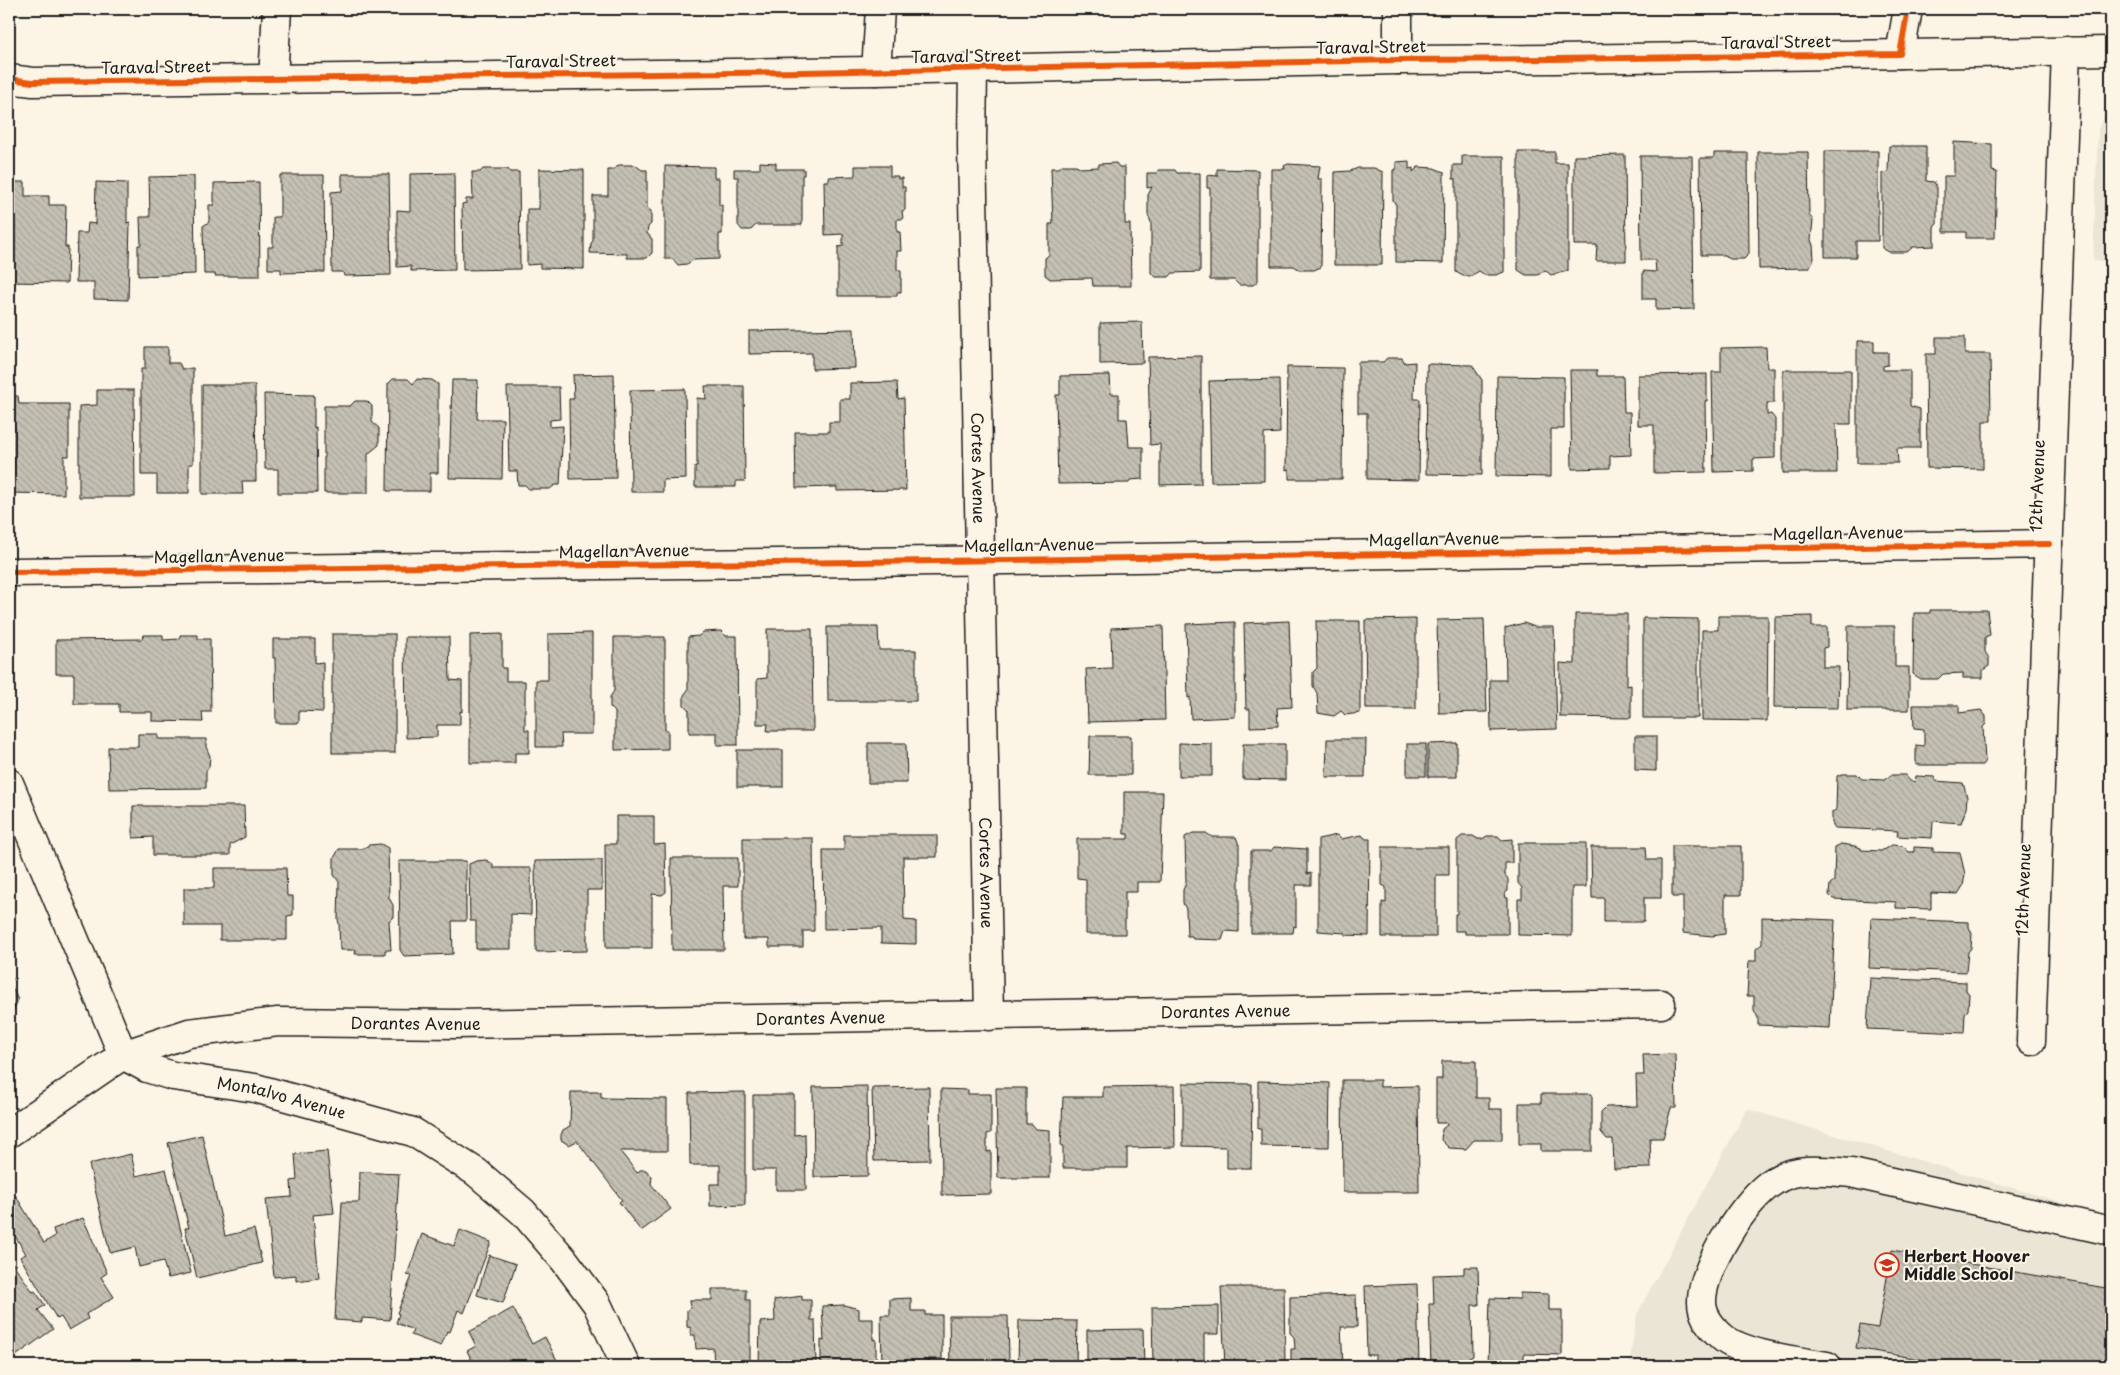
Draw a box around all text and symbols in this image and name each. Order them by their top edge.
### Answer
street label: Taraval Street [1721,28,1832,54]
street label: Taraval Street [1316,33,1427,59]
street label: Taraval Street [911,42,1022,68]
street label: Taraval Street [506,47,617,73]
street label: Taraval Street [101,53,212,79]
street label: Cortes Avenue [966,412,992,524]
street label: 12th Avenue [2022,439,2050,533]
street label: Magellan Avenue [1772,519,1904,545]
street label: Magellan Avenue [1368,525,1500,551]
street label: Magellan Avenue [963,531,1095,557]
street label: Magellan Avenue [558,537,690,563]
street label: Magellan Avenue [153,542,285,568]
street label: Cortes Avenue [974,817,1000,929]
street label: 12th Avenue [2008,843,2036,937]
street label: Dorantes Avenue [1160,997,1291,1023]
street label: Dorantes Avenue [755,1004,886,1030]
street label: Dorantes Avenue [351,1010,481,1035]
street label: Montalvo Avenue [215,1070,349,1124]
place label: Herbert Hoover Middle School [1904,1243,2030,1285]
school or university icon: Herbert Hoover Middle School [1874,1252,1900,1278]

